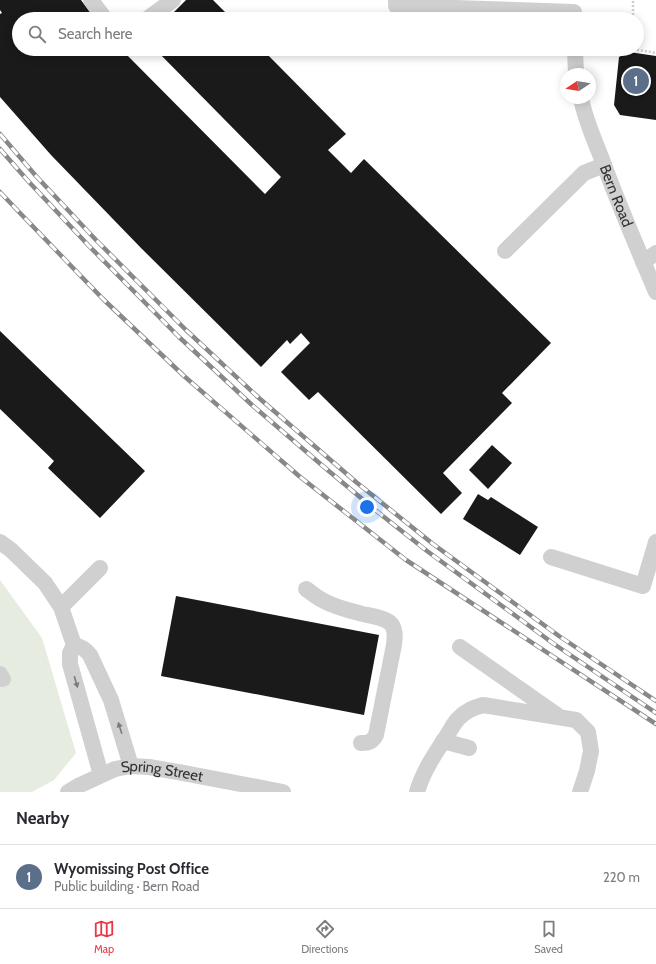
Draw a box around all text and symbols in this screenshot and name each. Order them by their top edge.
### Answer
search box [12,12,644,56]
icon: search [26,23,48,45]
text: Search here [58,25,133,43]
pin: 1 [623,66,649,96]
north arrow [560,68,596,104]
street label: Bern Road [596,162,637,230]
your location [357,497,377,517]
one-way arrow [73,676,79,689]
one-way arrow [116,722,122,734]
street label: Spring Street [119,757,205,786]
text: Nearby [16,808,69,828]
text: Wyomissing Post Office [54,860,209,878]
text: 1 [27,869,31,885]
text: 220 m [603,869,640,885]
text: Public building · Bern Road [54,878,199,894]
tab: Map [93,918,115,956]
tab: Directions [301,918,348,956]
tab: Saved [534,918,563,956]

